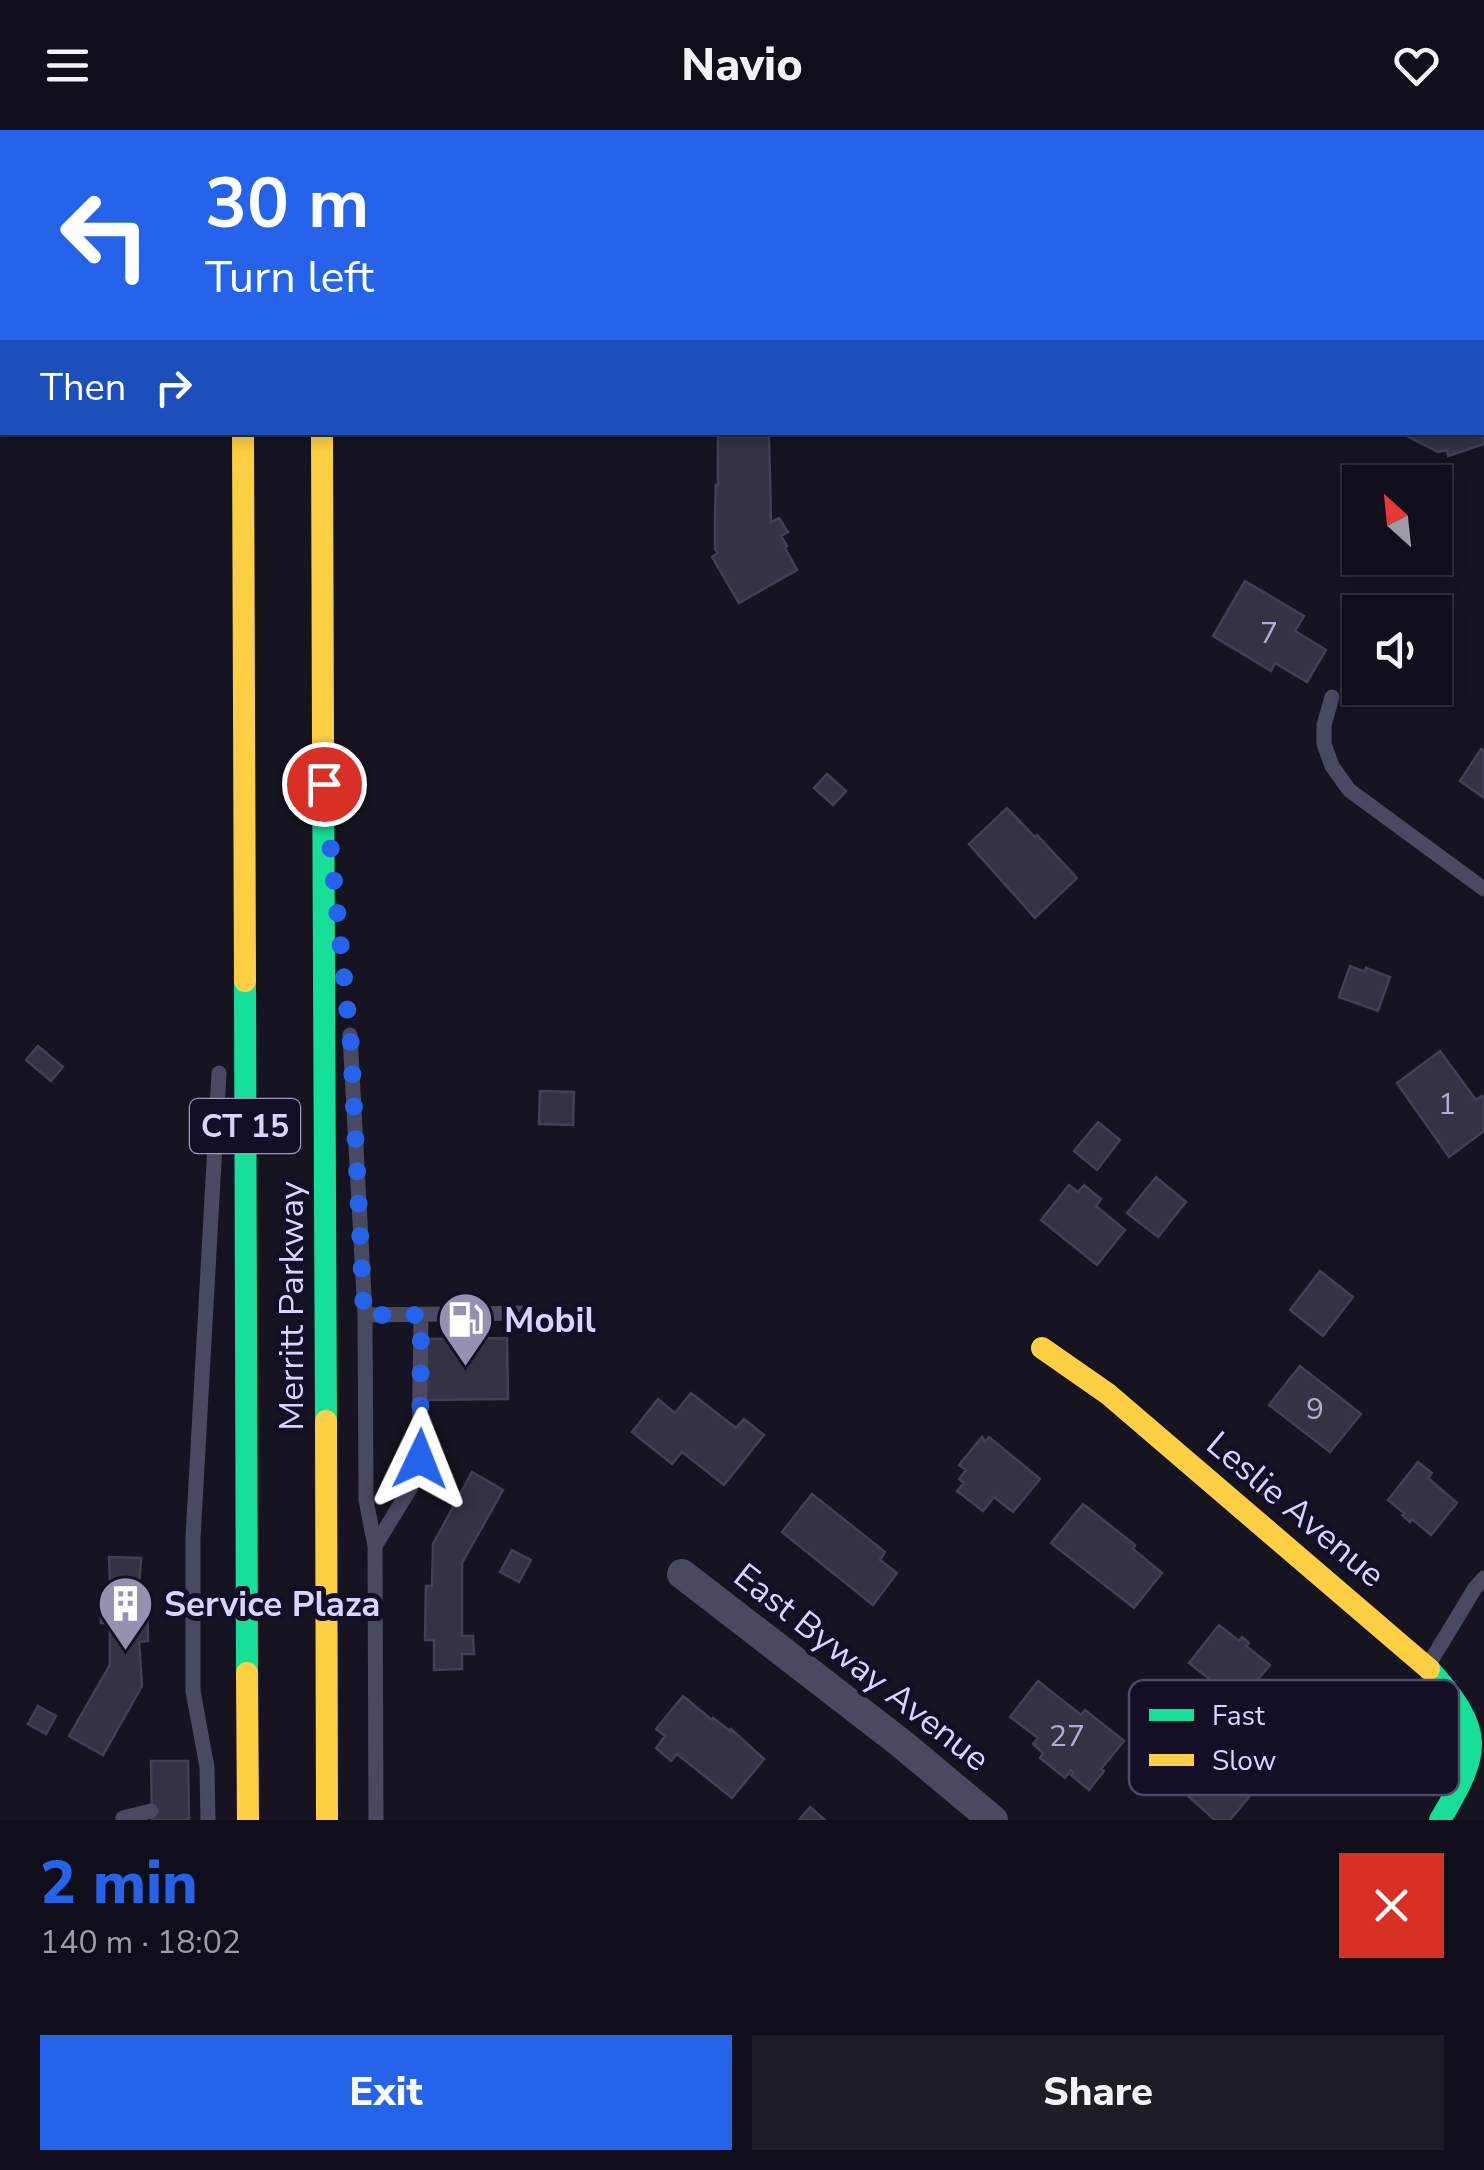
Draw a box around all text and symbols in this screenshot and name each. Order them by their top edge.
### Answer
text: Navio [681,35,803,96]
icon: menu [40,38,95,93]
icon: heart [1389,38,1444,93]
text: 30 m [205,156,369,252]
icon: left [40,170,170,300]
text: Turn left [205,247,374,308]
icon: right [146,360,201,415]
text: Then [40,362,126,413]
north arrow [1342,465,1452,575]
map controls [1342,465,1452,705]
button: sound [1342,595,1452,705]
house number: 7 [1260,613,1278,654]
pin [282,742,367,827]
icon: arrive [297,757,352,812]
house number: 1 [1438,1084,1456,1125]
road number: CT 15 [190,1099,300,1153]
street label: Merritt Parkway [268,1181,315,1431]
fuel station icon: Mobil [435,1290,495,1369]
place label: Mobil [504,1297,596,1344]
house number: 9 [1306,1389,1324,1430]
position arrow [368,1407,472,1511]
street label: Leslie Avenue [1196,1421,1395,1598]
street label: East Byway Avenue [724,1553,999,1782]
building icon: Service Plaza [95,1574,155,1653]
place label: Service Plaza [164,1581,380,1628]
legend [1129,1680,1459,1795]
text: Fast [1212,1697,1265,1735]
house number: 27 [1049,1716,1085,1757]
text: Slow [1212,1742,1276,1780]
text: 2 min [40,1842,198,1924]
button: close [1339,1853,1444,1958]
text: 140 m · 18:02 [40,1921,241,1964]
button: Exit [40,2035,732,2150]
button: Share [752,2035,1444,2150]

